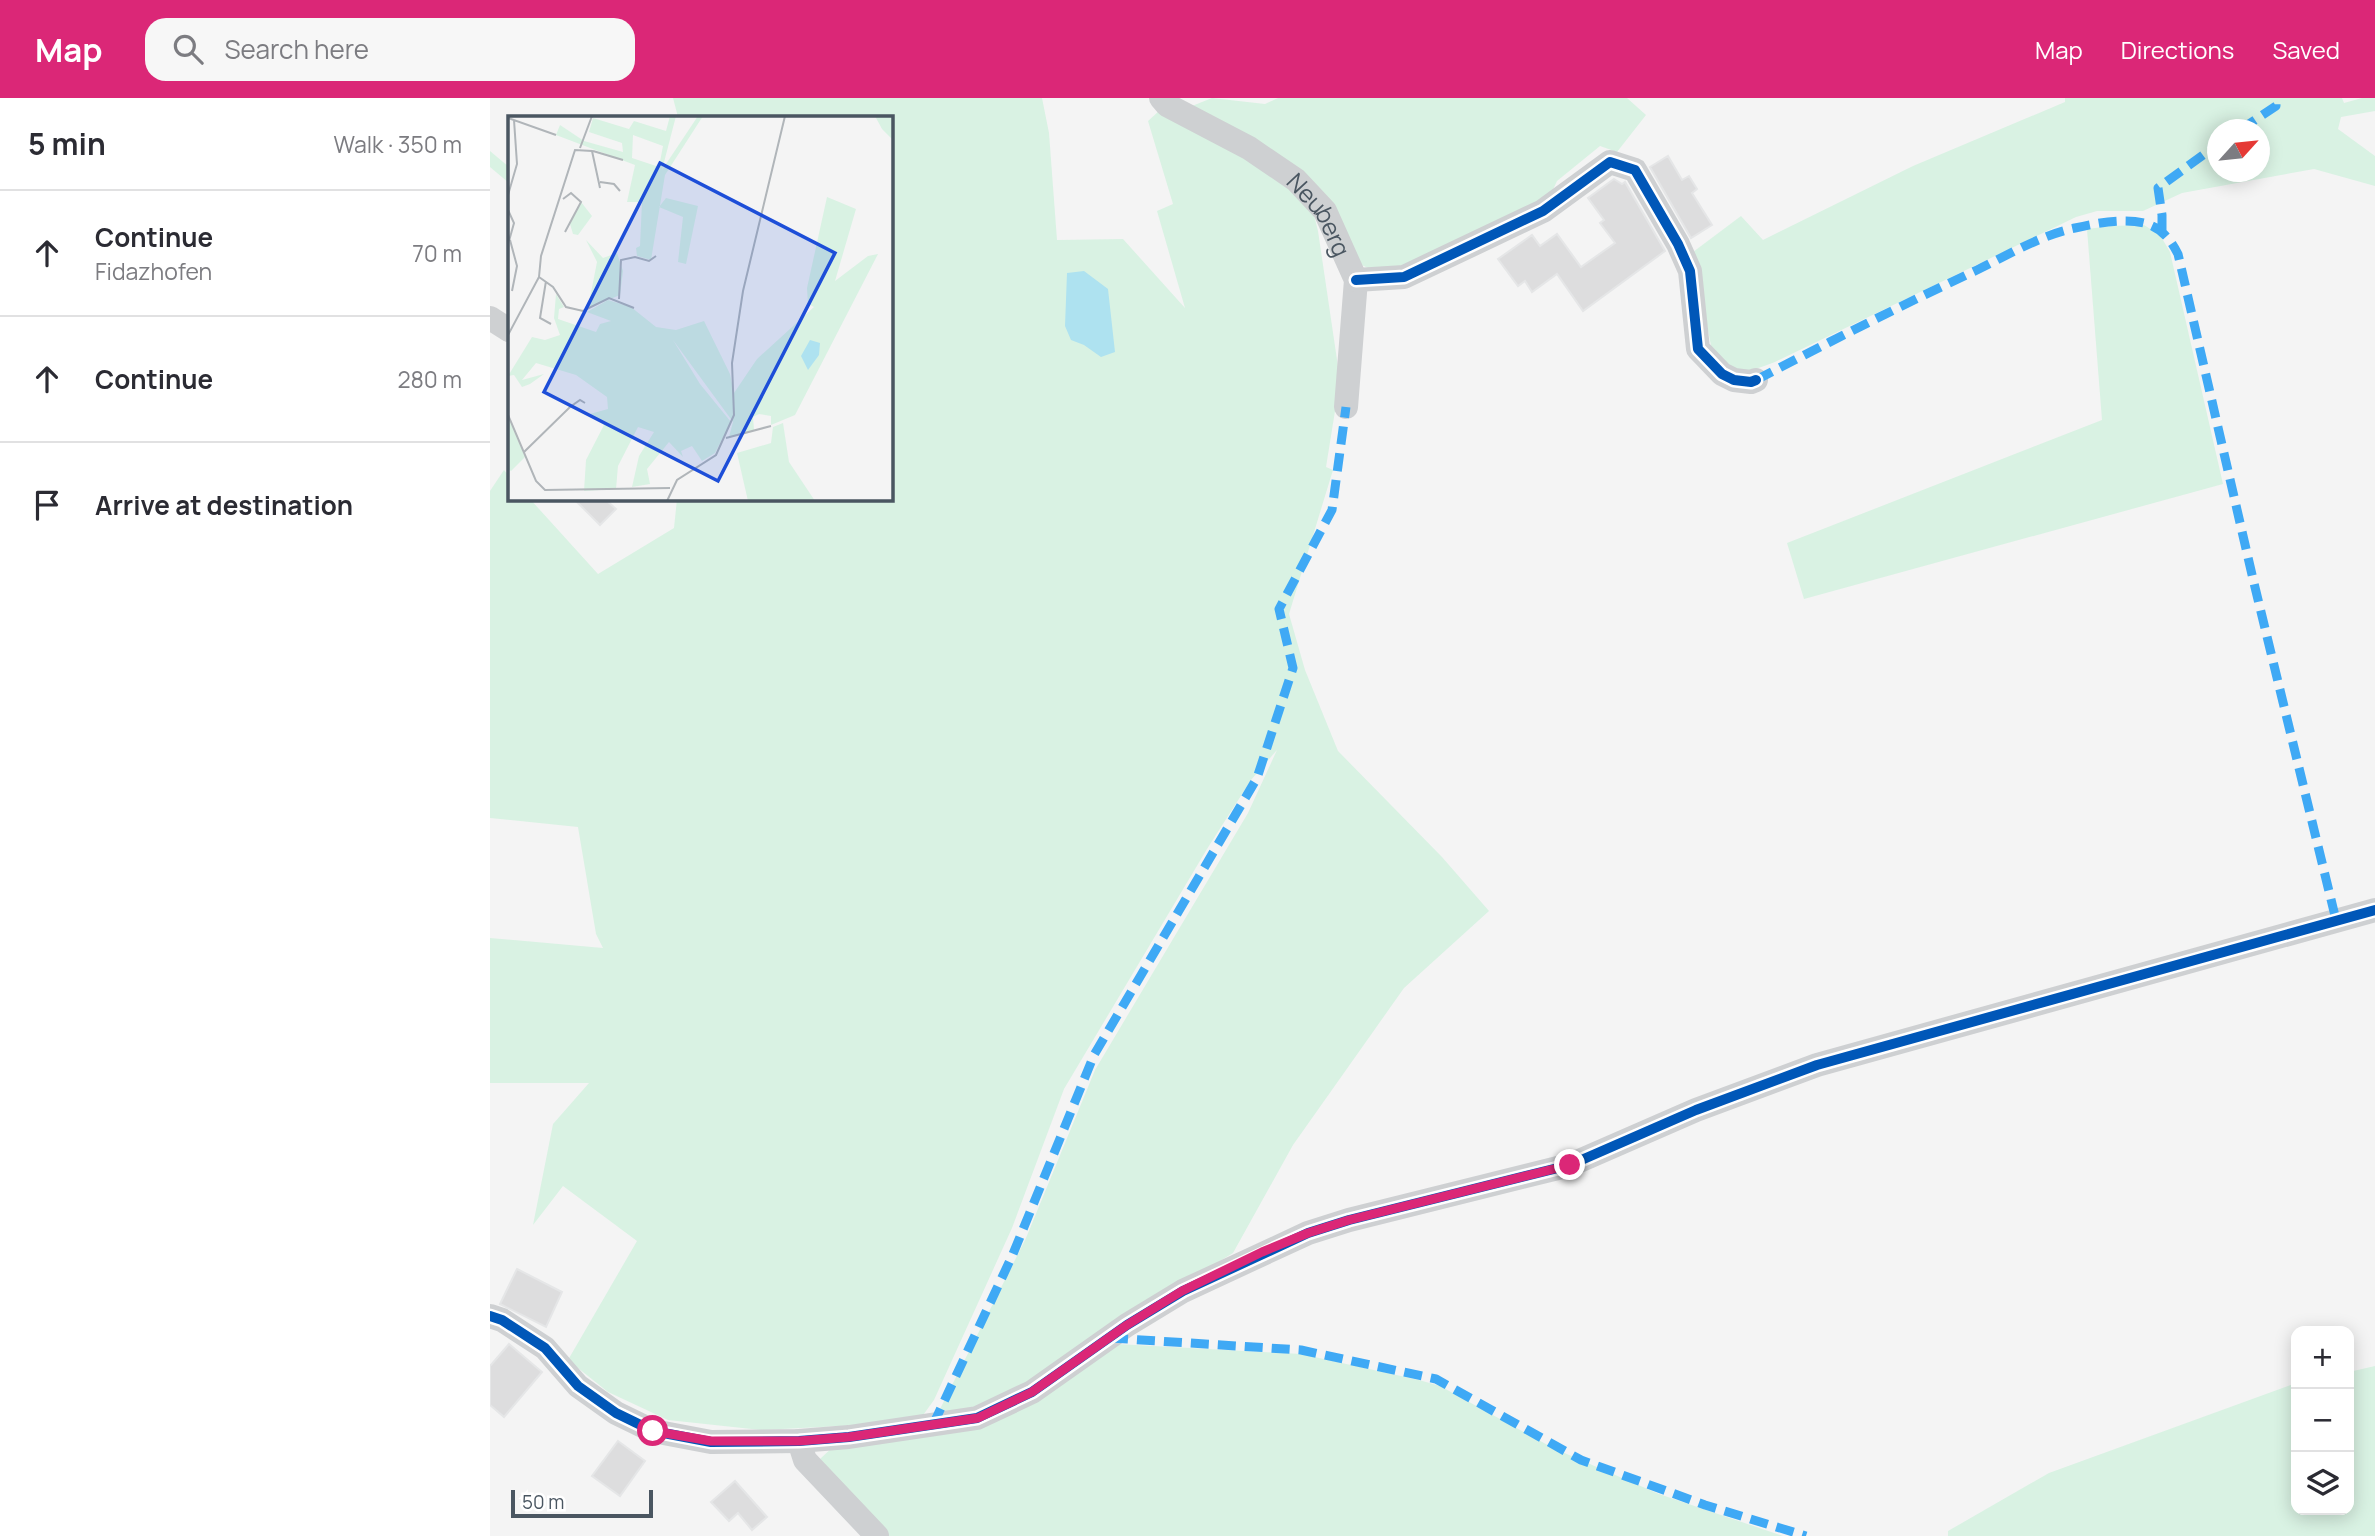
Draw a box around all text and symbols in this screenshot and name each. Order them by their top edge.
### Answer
search box [145,18,635,81]
text: Map [35,27,103,72]
icon: search [169,30,207,68]
text: Search here [225,31,369,67]
text: Map [2035,33,2083,66]
text: Directions [2121,33,2234,66]
text: Saved [2272,33,2340,66]
inset map [508,116,892,500]
north arrow [2207,119,2270,182]
text: 5 min [28,123,106,164]
text: Walk · 350 m [333,128,462,160]
street label: Neuberg [1280,165,1360,261]
text: Continue [95,219,213,255]
icon: ahead [28,234,66,272]
text: 70 m [412,237,462,269]
text: Fidazhofen [95,255,212,287]
icon: ahead [28,360,66,398]
text: Continue [95,361,213,397]
text: 280 m [397,363,462,395]
icon: arrive [28,486,66,524]
text: Arrive at destination [95,487,353,523]
route end [1554,1149,1585,1180]
map controls [2291,1326,2354,1515]
button: + [2291,1326,2354,1389]
button: − [2291,1389,2354,1452]
route start [637,1415,668,1446]
button: layers [2291,1452,2354,1515]
scale bar [511,1487,653,1519]
text: 50 m [522,1489,564,1515]

